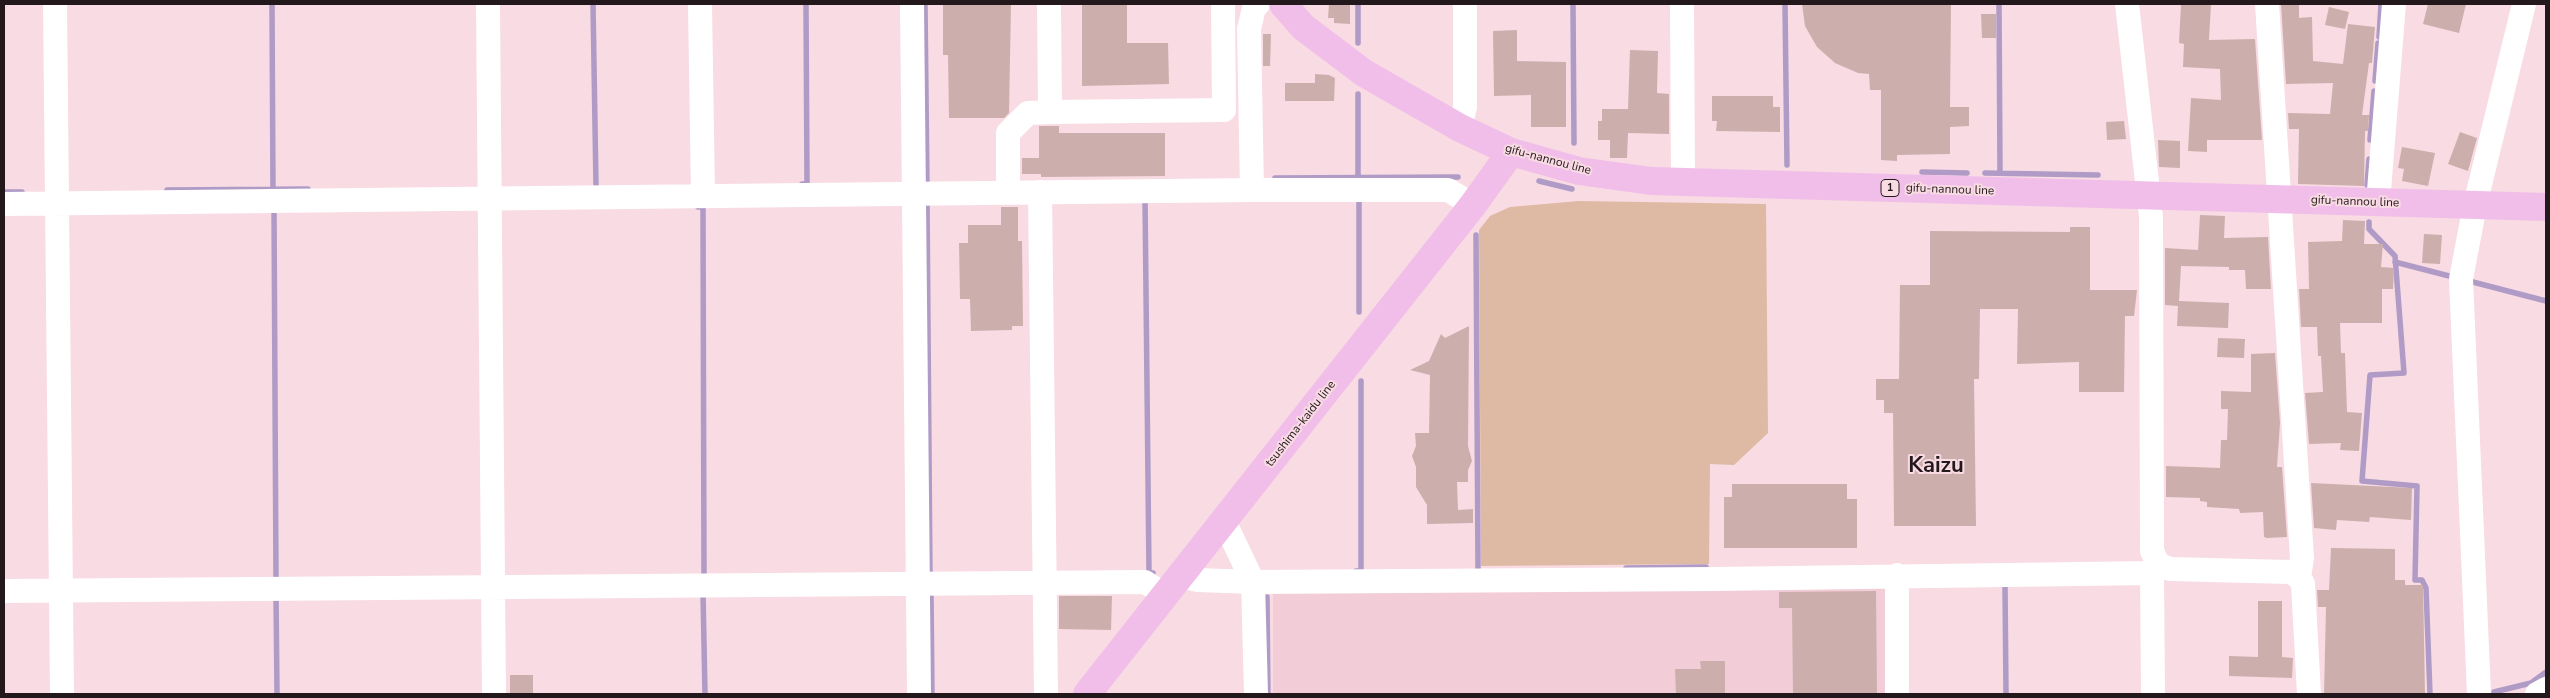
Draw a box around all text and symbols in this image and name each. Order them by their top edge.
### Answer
street label: gifu-nannou line [1503,142,1593,178]
road number: 1 [1881,180,1899,197]
street label: gifu-nannou line [1906,181,1994,199]
street label: gifu-nannou line [2311,193,2399,211]
street label: tsushima-kaidu line [1263,378,1339,470]
district label: Kaizu [1908,454,1964,480]

